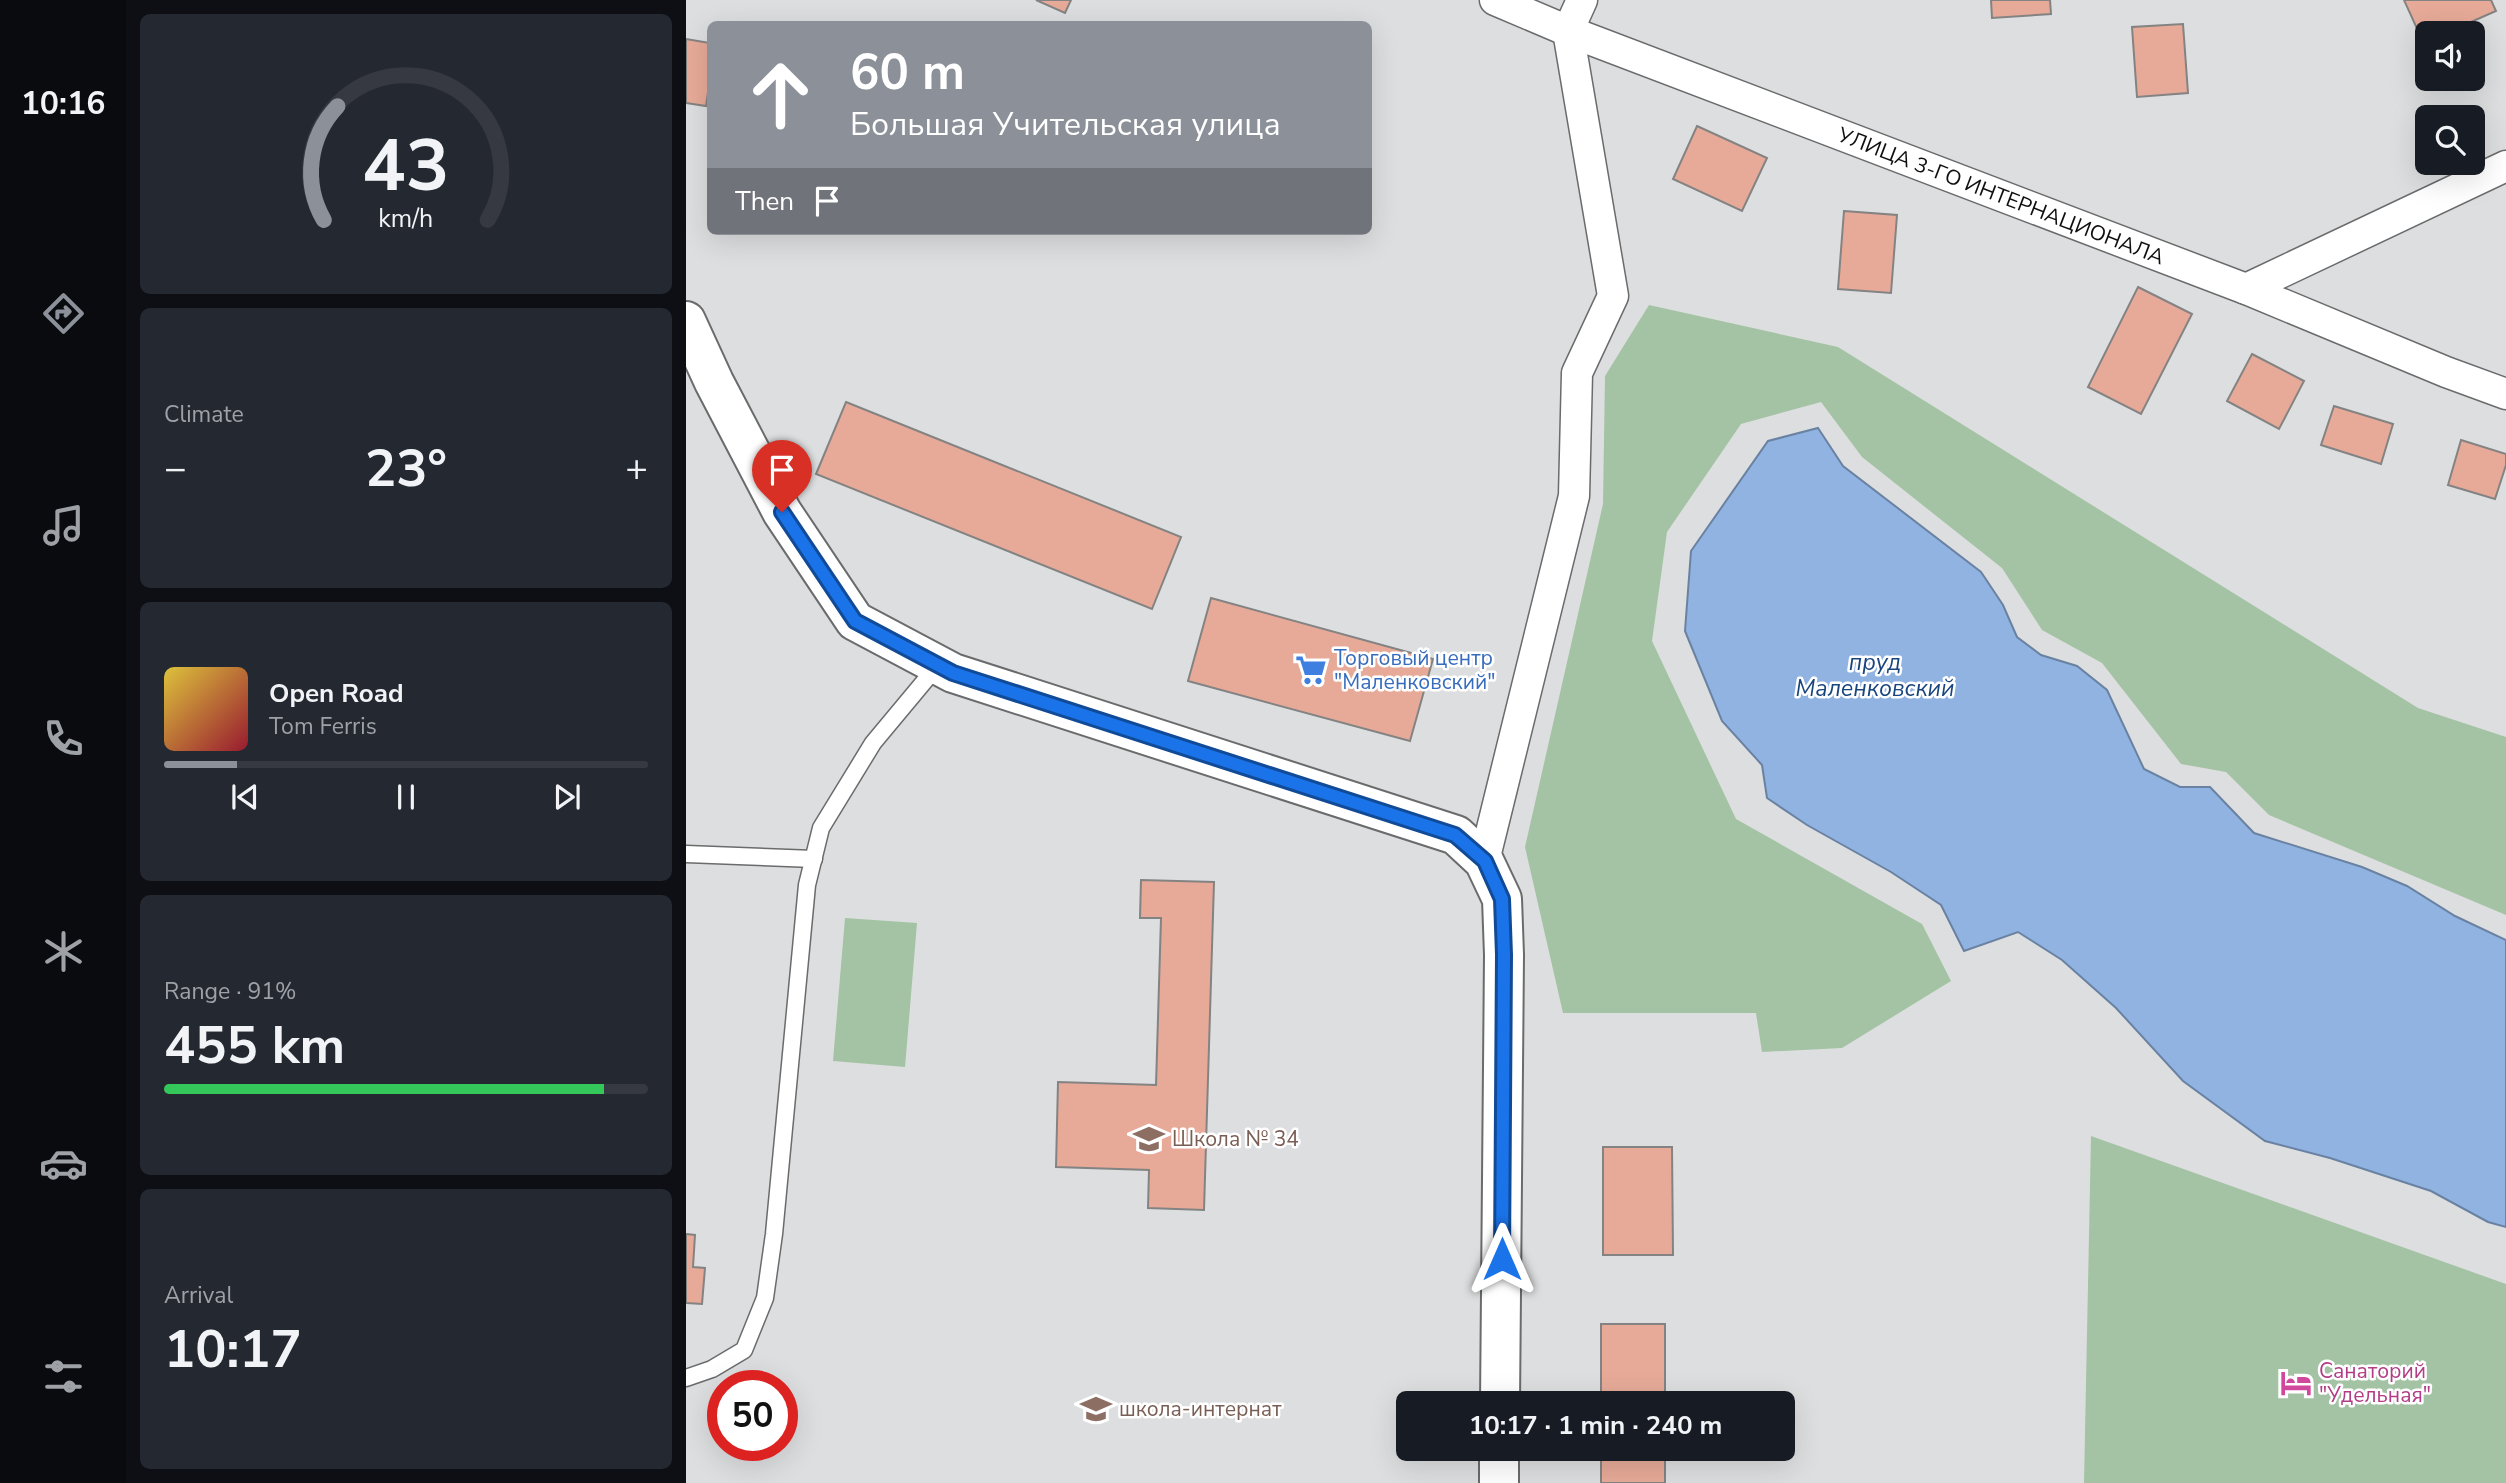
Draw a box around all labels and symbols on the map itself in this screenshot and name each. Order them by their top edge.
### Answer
street label: УЛИЦА 3-ГО ИНТЕРНАЦИОНАЛА [1833,120,2168,271]
pin [752,440,812,512]
place label: Торговый центр "Маленковский" [1334,644,1495,696]
water label: пруд Маленковский [1796,647,1954,704]
supermarket icon: Торговый центр "Маленковский" [1294,653,1328,687]
school or university icon: Школа № 34 [1132,1122,1166,1156]
place label: Школа № 34 [1172,1125,1299,1153]
position arrow [1465,1222,1539,1296]
place label: Санаторий "Удельная" [2319,1357,2431,1409]
hotel icon: Санаторий "Удельная" [2279,1366,2313,1400]
speed limit sign: 50 [707,1370,798,1461]
school or university icon: школа-интернат [1079,1392,1113,1426]
place label: школа-интернат [1119,1395,1282,1423]

